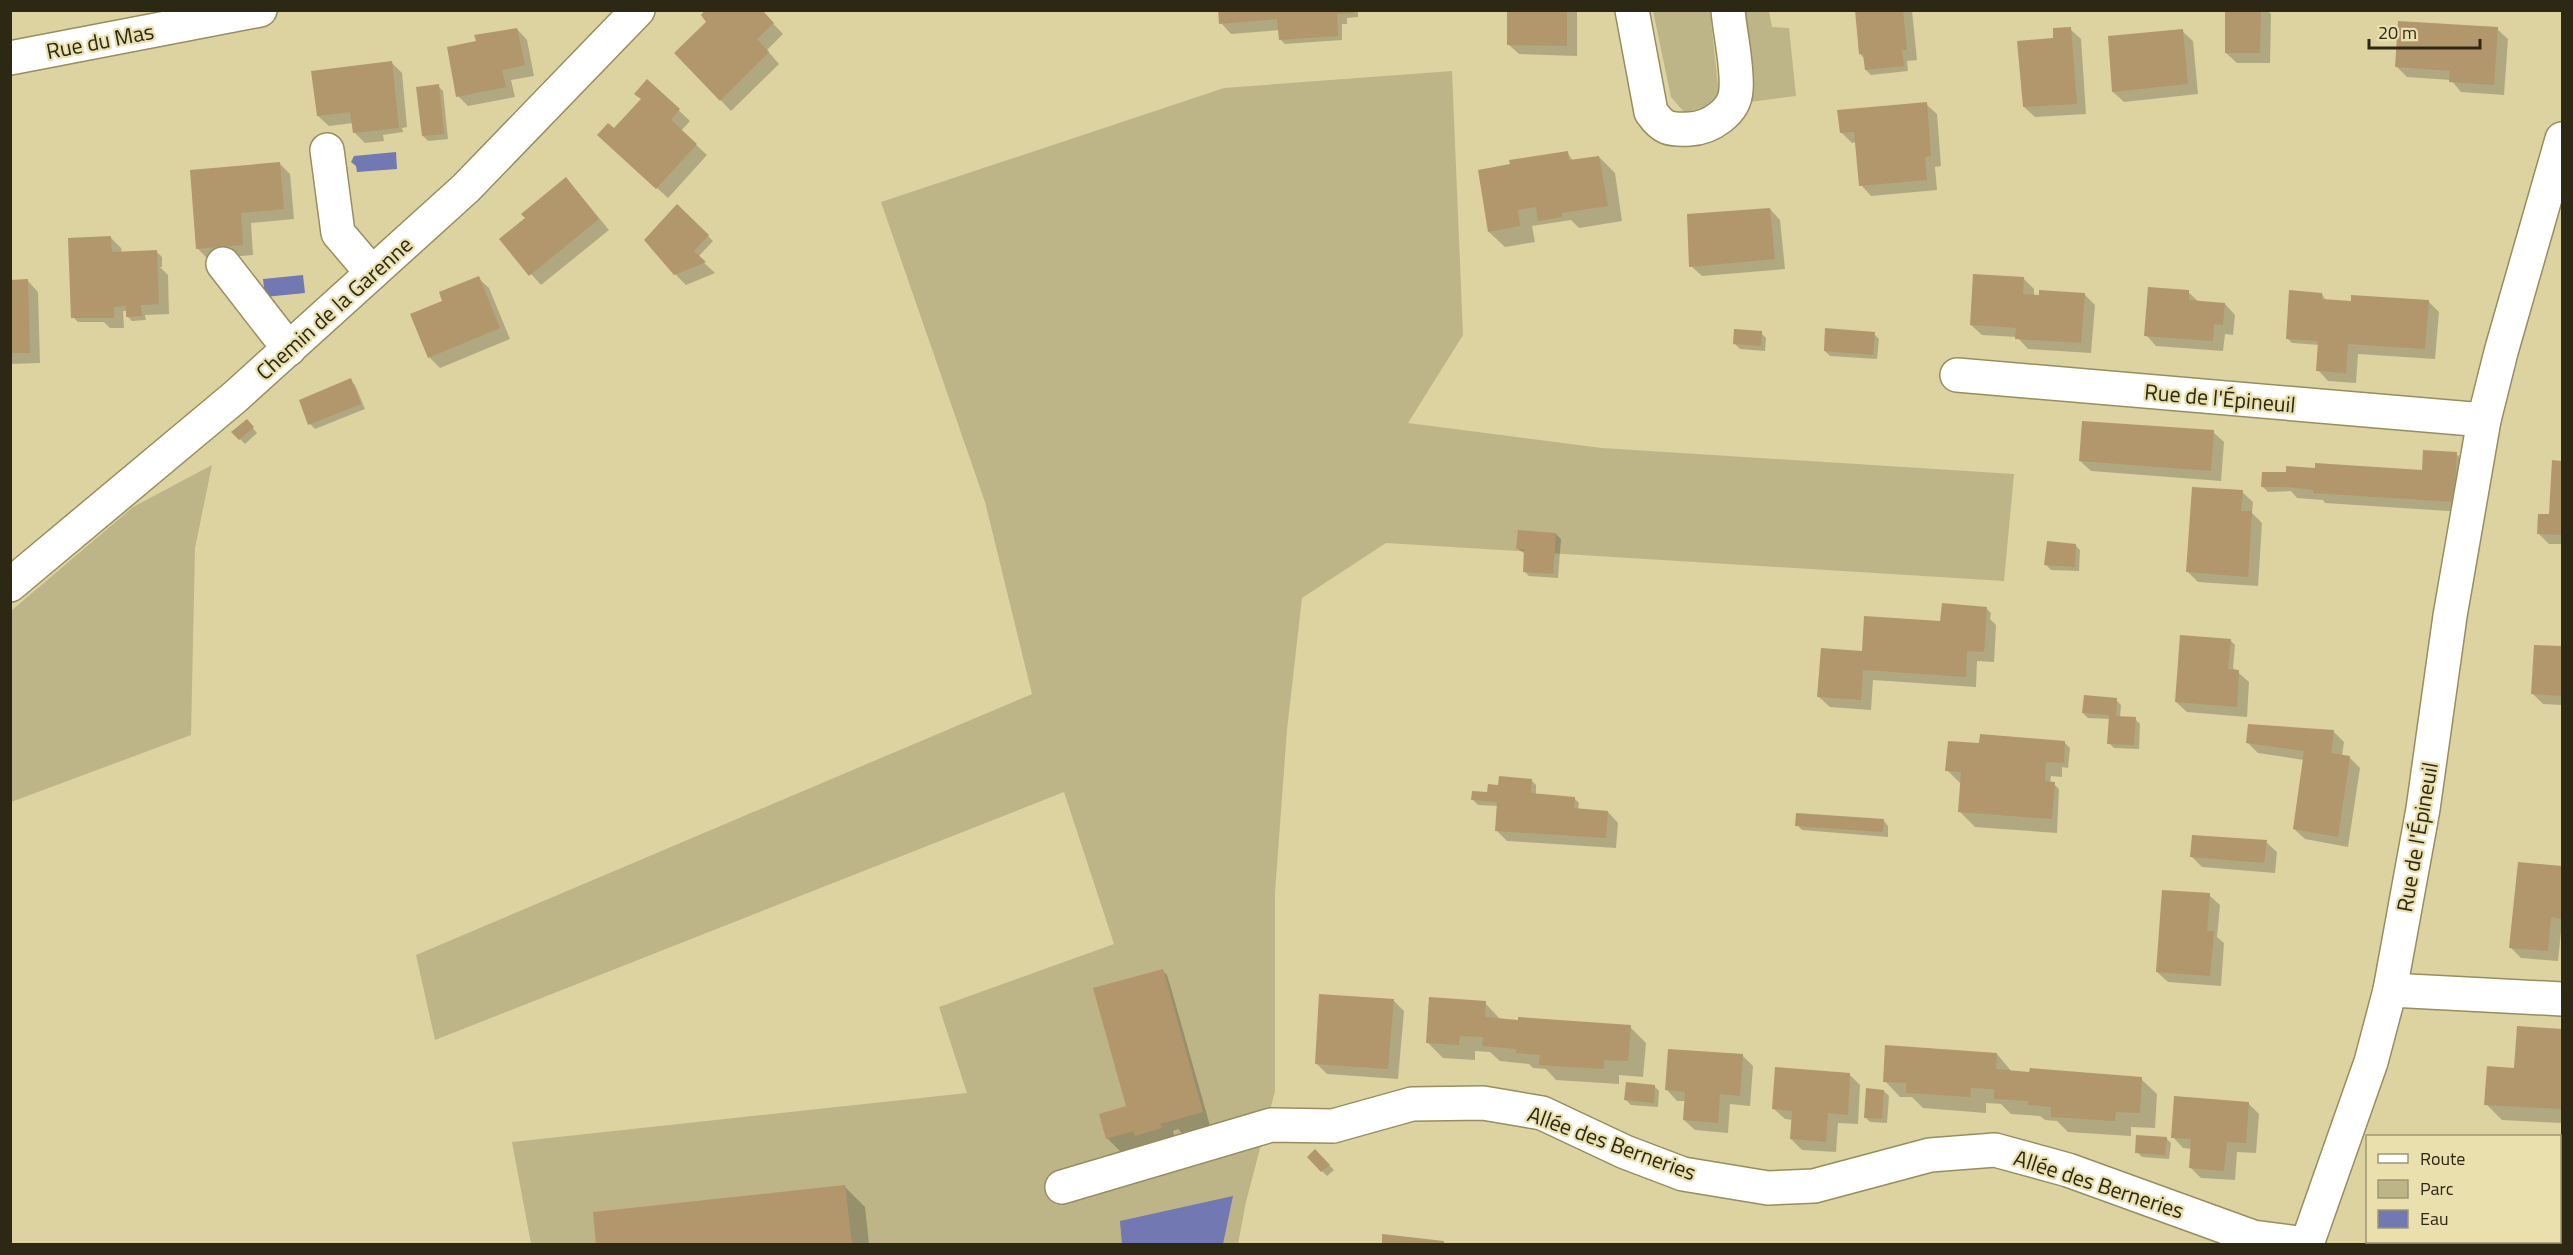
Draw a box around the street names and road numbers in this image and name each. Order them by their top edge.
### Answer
street label: Rue du Mas [43,14,157,68]
street label: Chemin de la Garenne [248,228,420,388]
street label: Rue de l'Épineuil [2143,374,2297,422]
street label: Rue de l'Épineuil [2387,759,2447,915]
street label: Allée des Berneries [1523,1097,1701,1189]
street label: Allée des Berneries [2010,1140,2188,1228]

